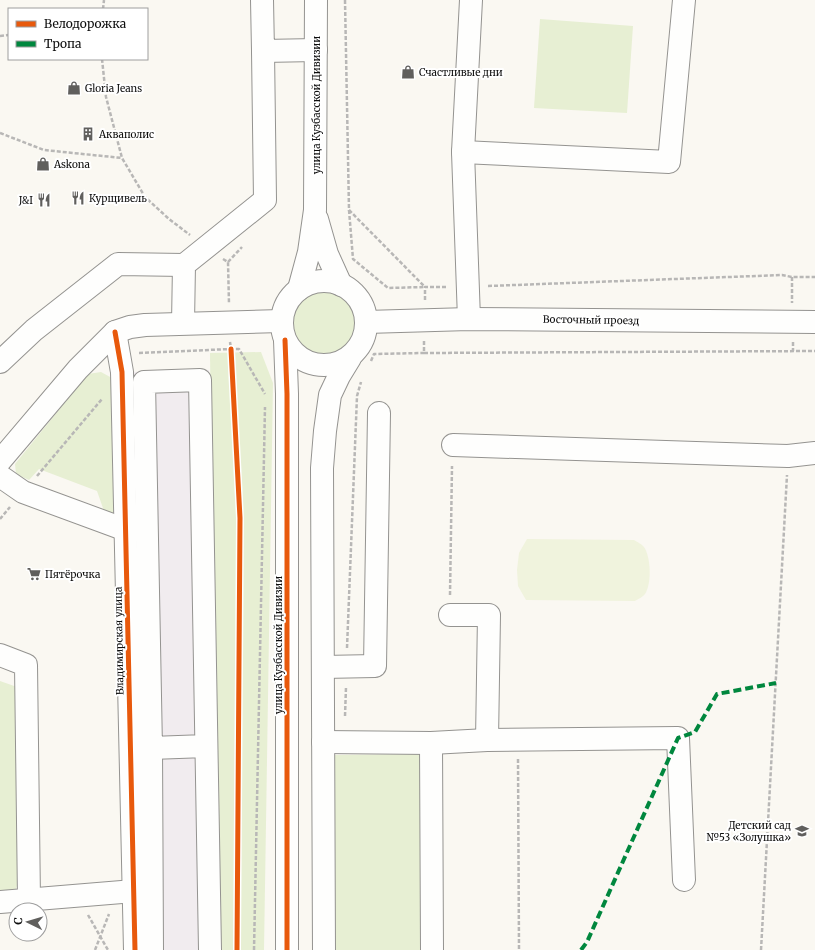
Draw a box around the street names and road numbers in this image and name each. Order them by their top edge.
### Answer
street label: улица Кузбасской Дивизии [310,36,323,174]
street label: Восточный проезд [543,313,639,327]
street label: улица Кузбасской Дивизии [272,576,285,714]
street label: Владимирская улица [112,586,126,695]

